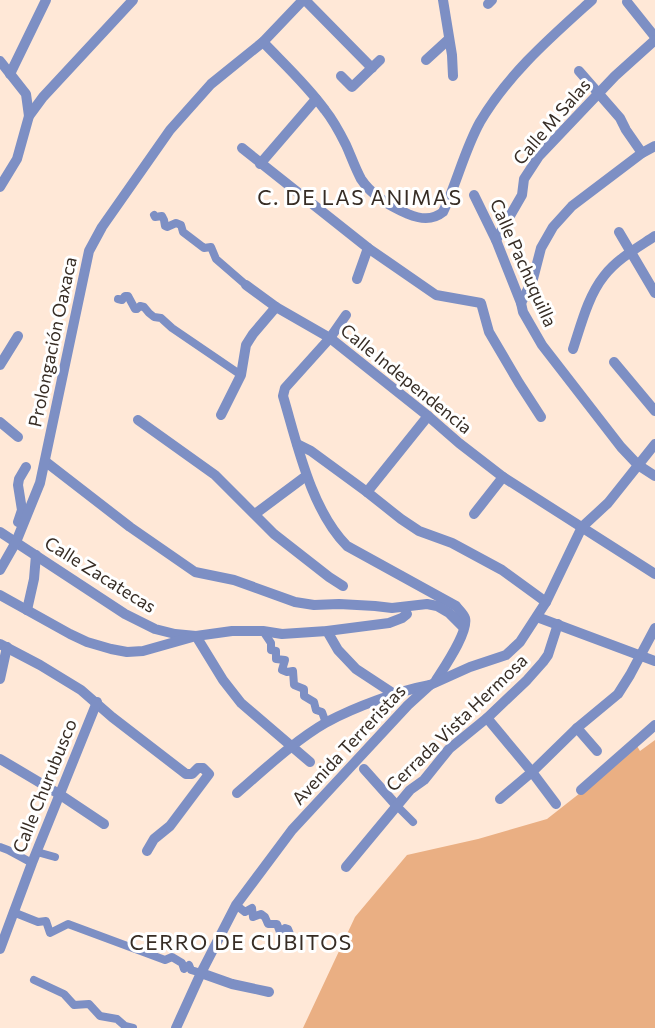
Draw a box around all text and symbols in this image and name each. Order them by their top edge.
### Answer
street label: Calle M Salas [508,74,595,169]
district label: C. DE LAS ANIMAS [257,184,463,209]
street label: Calle Pachuquilla [486,195,562,330]
street label: Prolongación Oaxaca [23,255,81,429]
street label: Calle Independencia [336,318,477,438]
street label: Calle Zacatecas [41,531,160,617]
street label: Cerrada Vista Hermosa [381,649,532,796]
street label: Avenida Terreristas [287,680,410,809]
street label: Calle Churubusco [7,716,81,856]
district label: CERRO DE CUBITOS [129,929,353,954]

